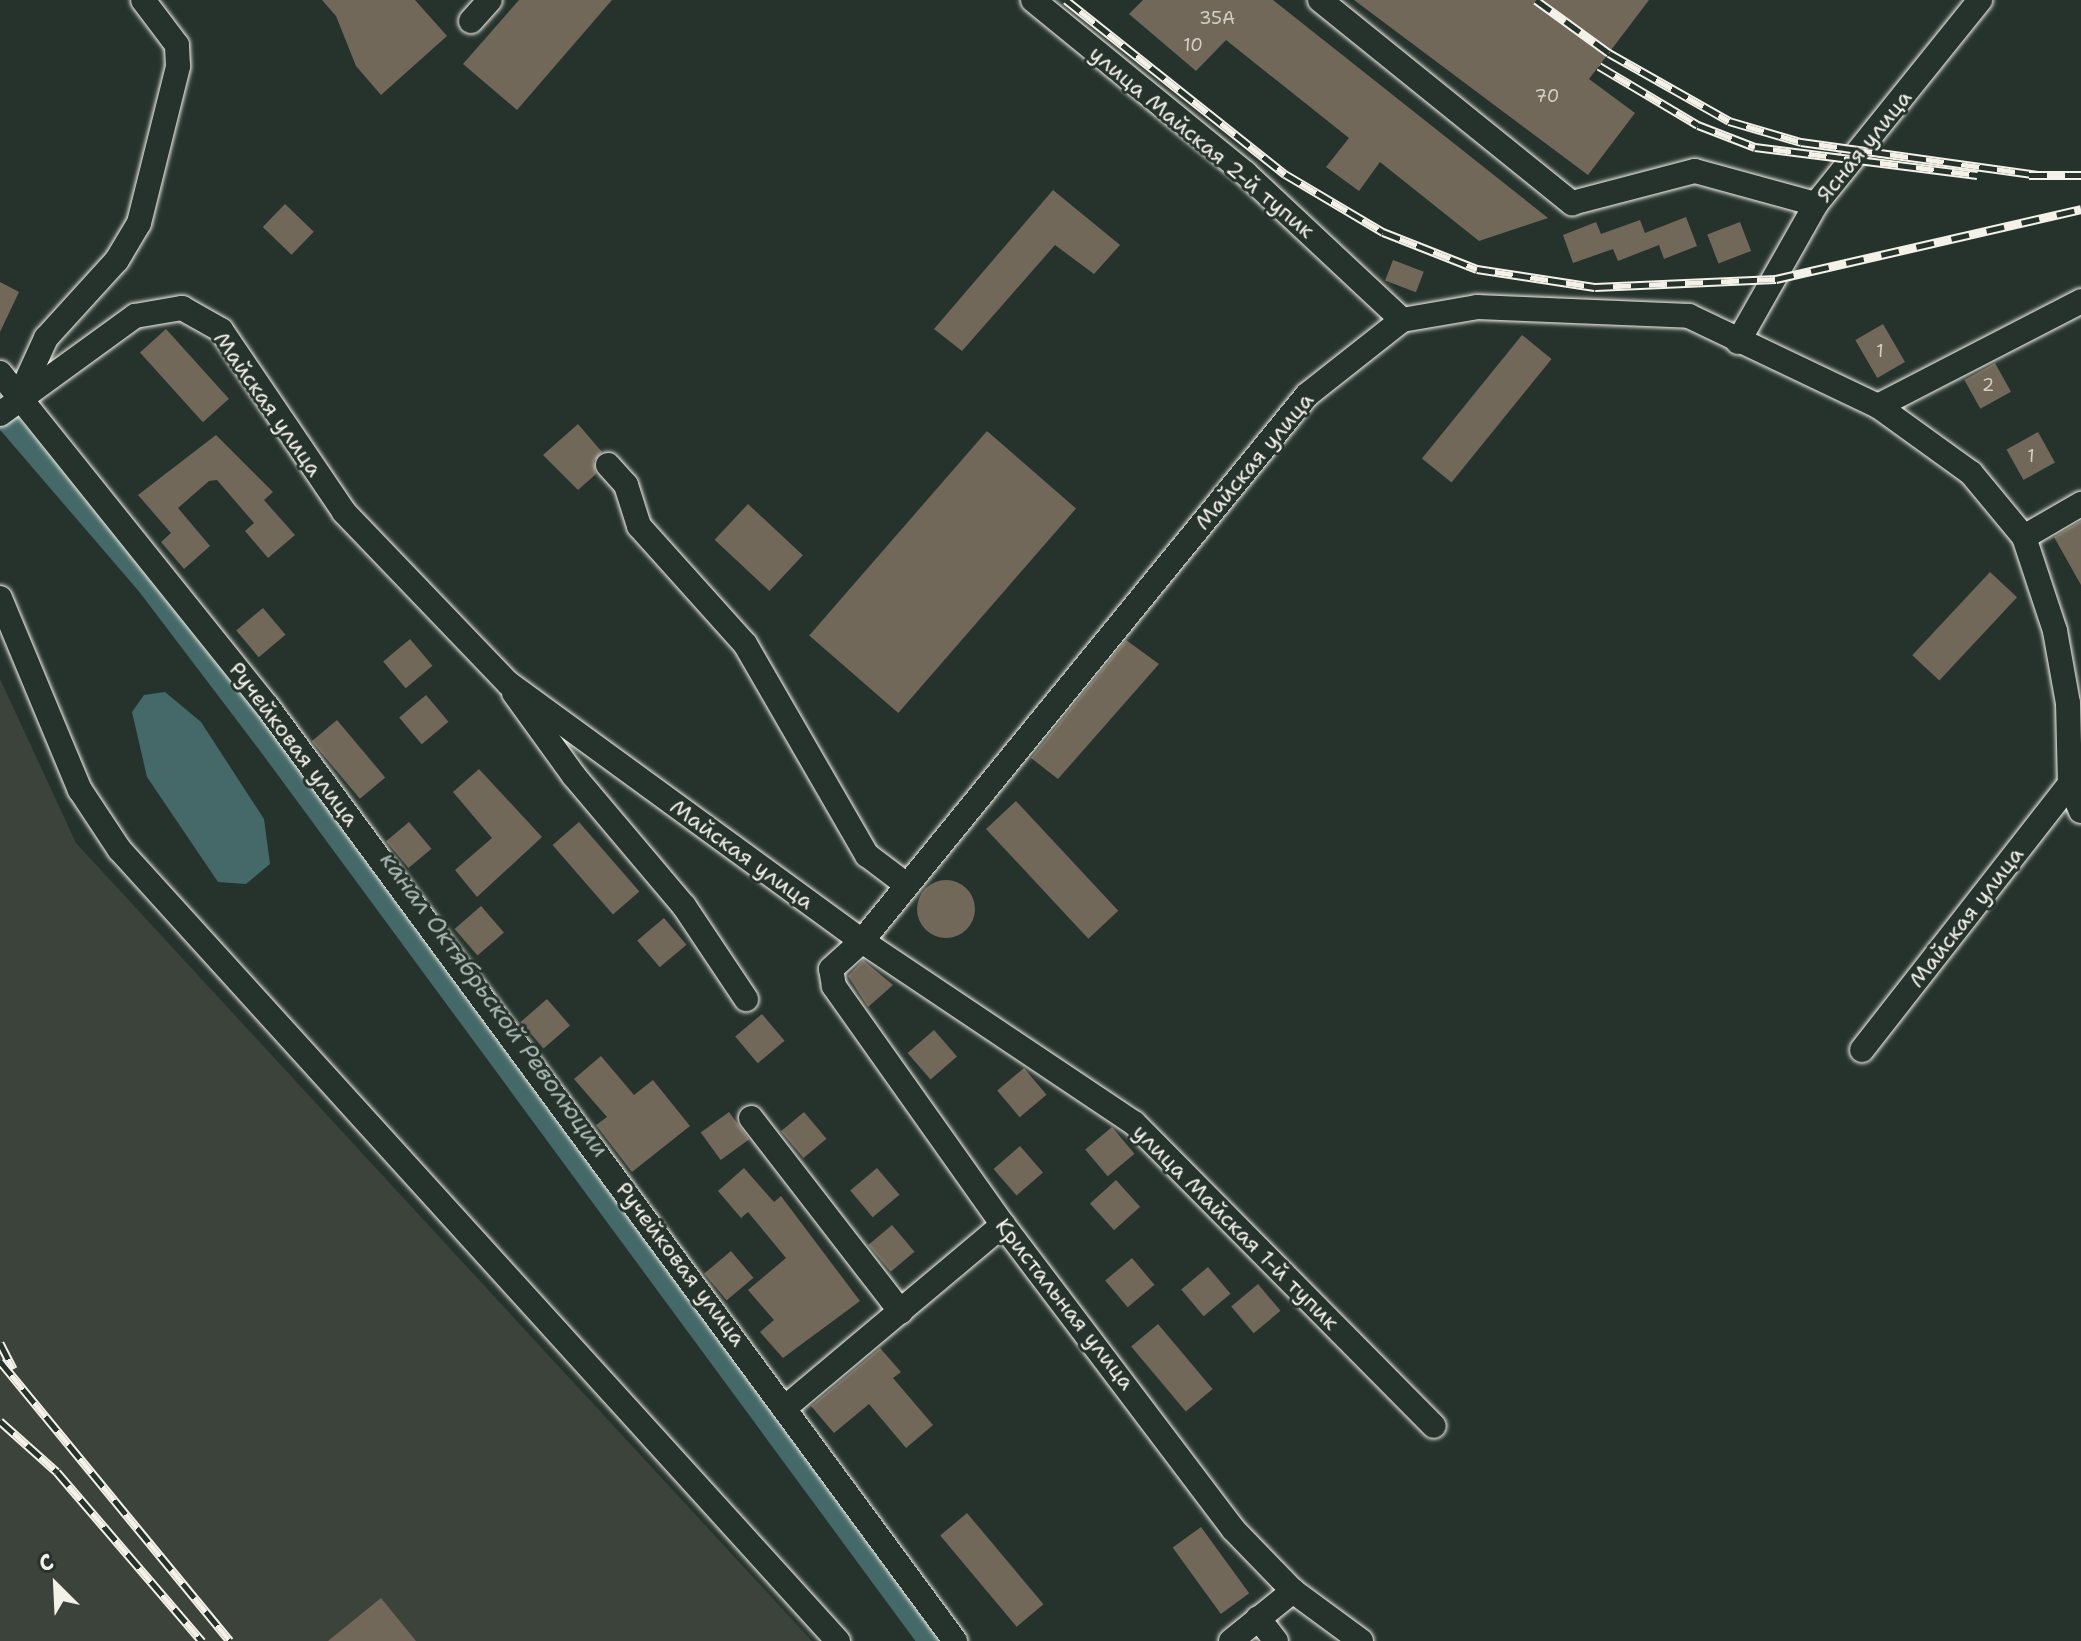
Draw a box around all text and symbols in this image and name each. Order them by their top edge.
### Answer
house number: 35А [1199,7,1235,29]
house number: 10 [1183,34,1203,56]
street label: улица Майская 2-й тупик [1084,40,1320,244]
house number: 70 [1535,85,1559,107]
street label: Ясная улица [1811,85,1917,207]
street label: Майская улица [208,326,328,482]
house number: 1 [1876,340,1884,362]
house number: 2 [1982,374,1994,396]
street label: Майская улица [1189,387,1319,535]
house number: 1 [2027,445,2035,467]
street label: Ручейковая улица [224,657,364,831]
street label: Майская улица [665,793,819,915]
street label: Майская улица [1903,842,2029,992]
water label: канал Октябрьской Революции [373,847,615,1163]
street label: улица Майская 1-й тупик [1128,1119,1344,1335]
street label: Ручейковая улица [611,1177,751,1351]
street label: Кристальная улица [990,1213,1140,1395]
north arrow [16,1545,96,1625]
text: С [34,1547,58,1579]

